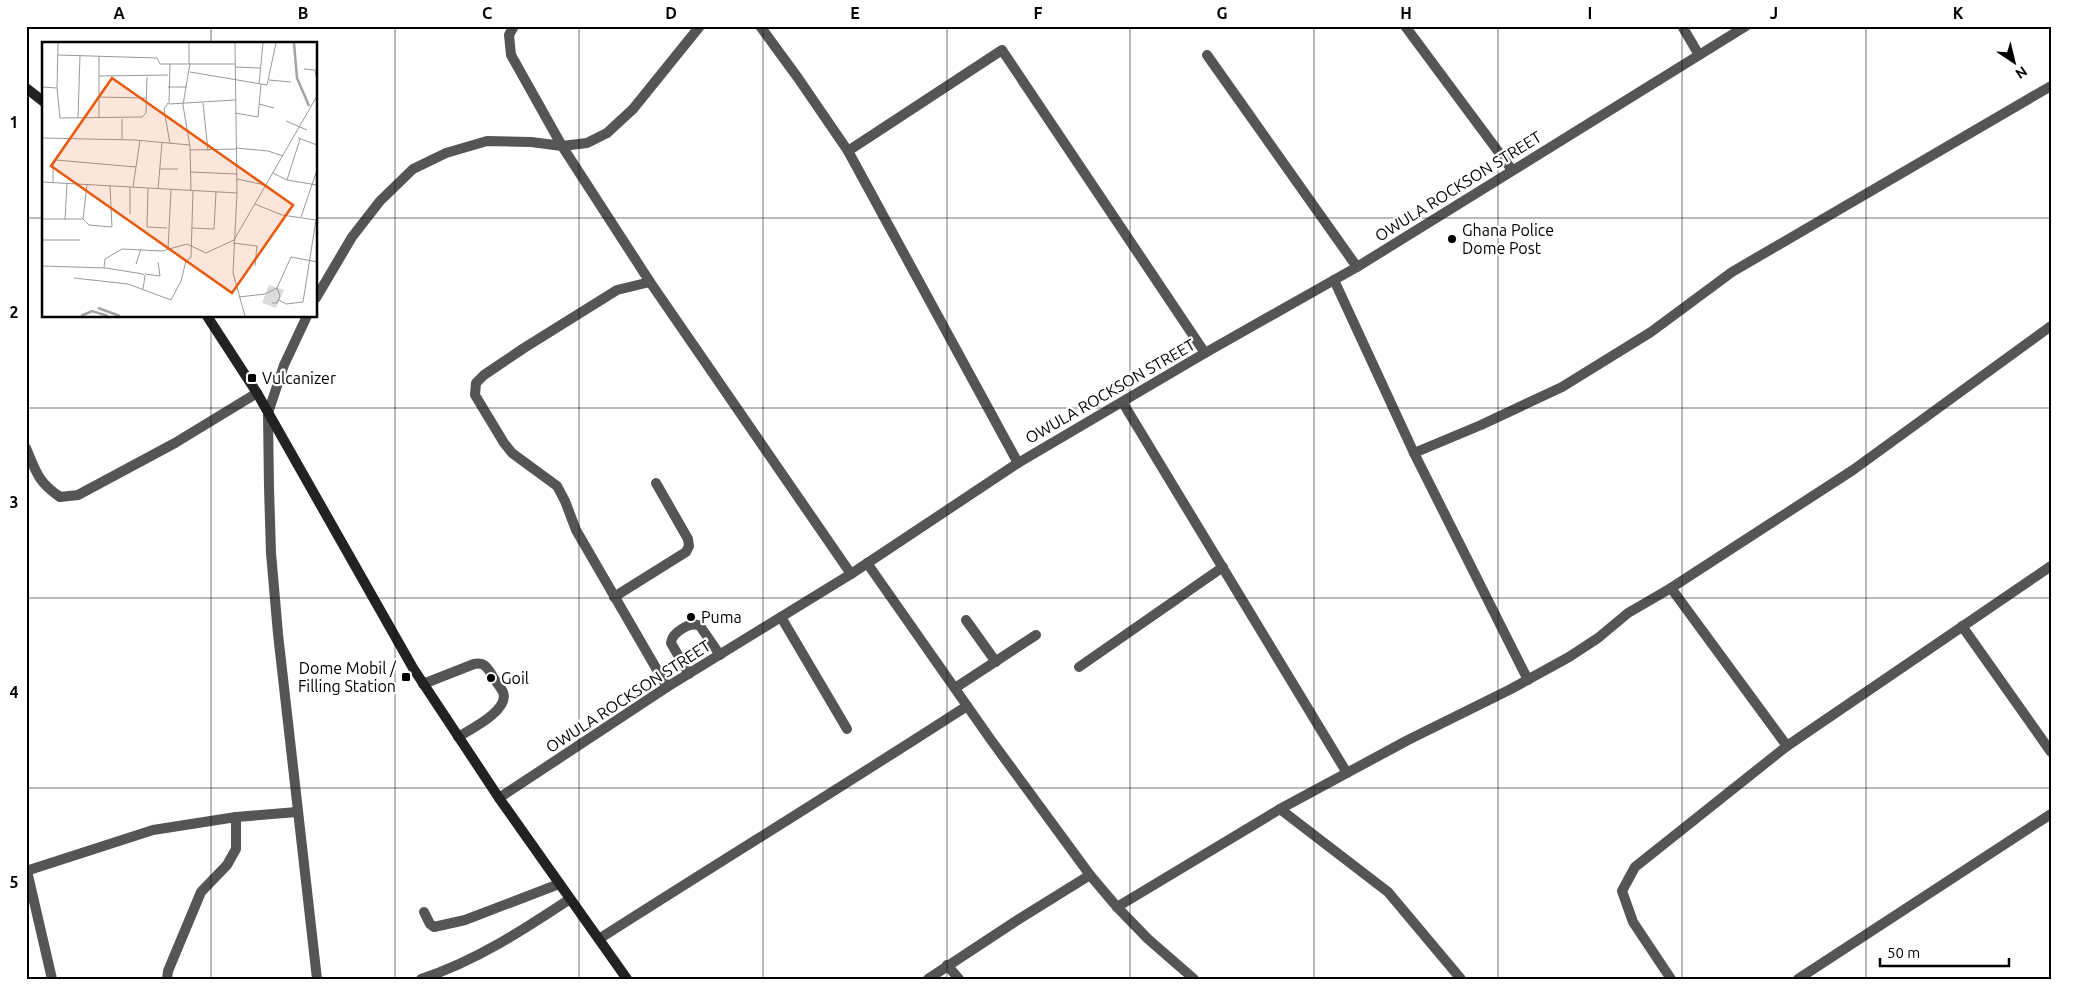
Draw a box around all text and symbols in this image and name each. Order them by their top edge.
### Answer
text: A [113,4,125,22]
text: B [298,4,308,22]
text: C [482,4,492,22]
text: D [665,4,677,22]
text: E [850,4,860,22]
text: F [1034,4,1043,22]
text: G [1216,4,1228,22]
text: H [1400,4,1412,22]
text: I [1588,4,1592,22]
text: J [1770,4,1778,22]
text: K [1953,4,1964,22]
north arrow [1990,38,2040,88]
inset map [42,42,318,318]
text: N [2013,63,2030,82]
text: 1 [9,113,19,131]
street label: OWULA ROCKSON STREET [1372,127,1545,245]
place label: Ghana Police Dome Post [1462,221,1554,257]
marker: Ghana Police Dome Post [1446,233,1458,245]
text: 2 [9,303,19,321]
street label: OWULA ROCKSON STREET [1022,335,1198,447]
place label: Vulcanizer [262,369,336,387]
marker: Vulcanizer [246,372,258,384]
text: 3 [9,493,19,511]
place label: Puma [701,608,742,626]
marker: Puma [685,611,697,623]
street label: OWULA ROCKSON STREET [542,636,714,756]
place label: Dome Mobil / Filling Station [298,659,397,695]
place label: Goil [501,669,529,687]
marker: Dome Mobil / Filling Station [400,671,412,683]
marker: Goil [485,672,497,684]
text: 4 [9,683,19,701]
text: 5 [9,873,19,891]
scale bar [1880,935,2008,967]
text: 50 m [1887,944,1920,961]

